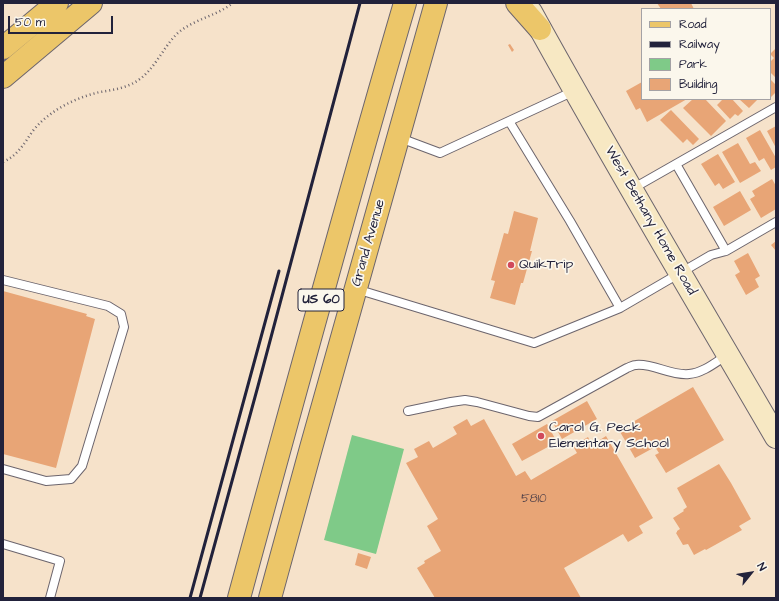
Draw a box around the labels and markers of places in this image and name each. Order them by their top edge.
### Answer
place label: QuikTrip [519,257,573,273]
marker: QuikTrip [506,260,516,270]
place label: Carol G. Peck Elementary School [549,420,669,452]
marker: Carol G. Peck Elementary School [536,431,546,441]

